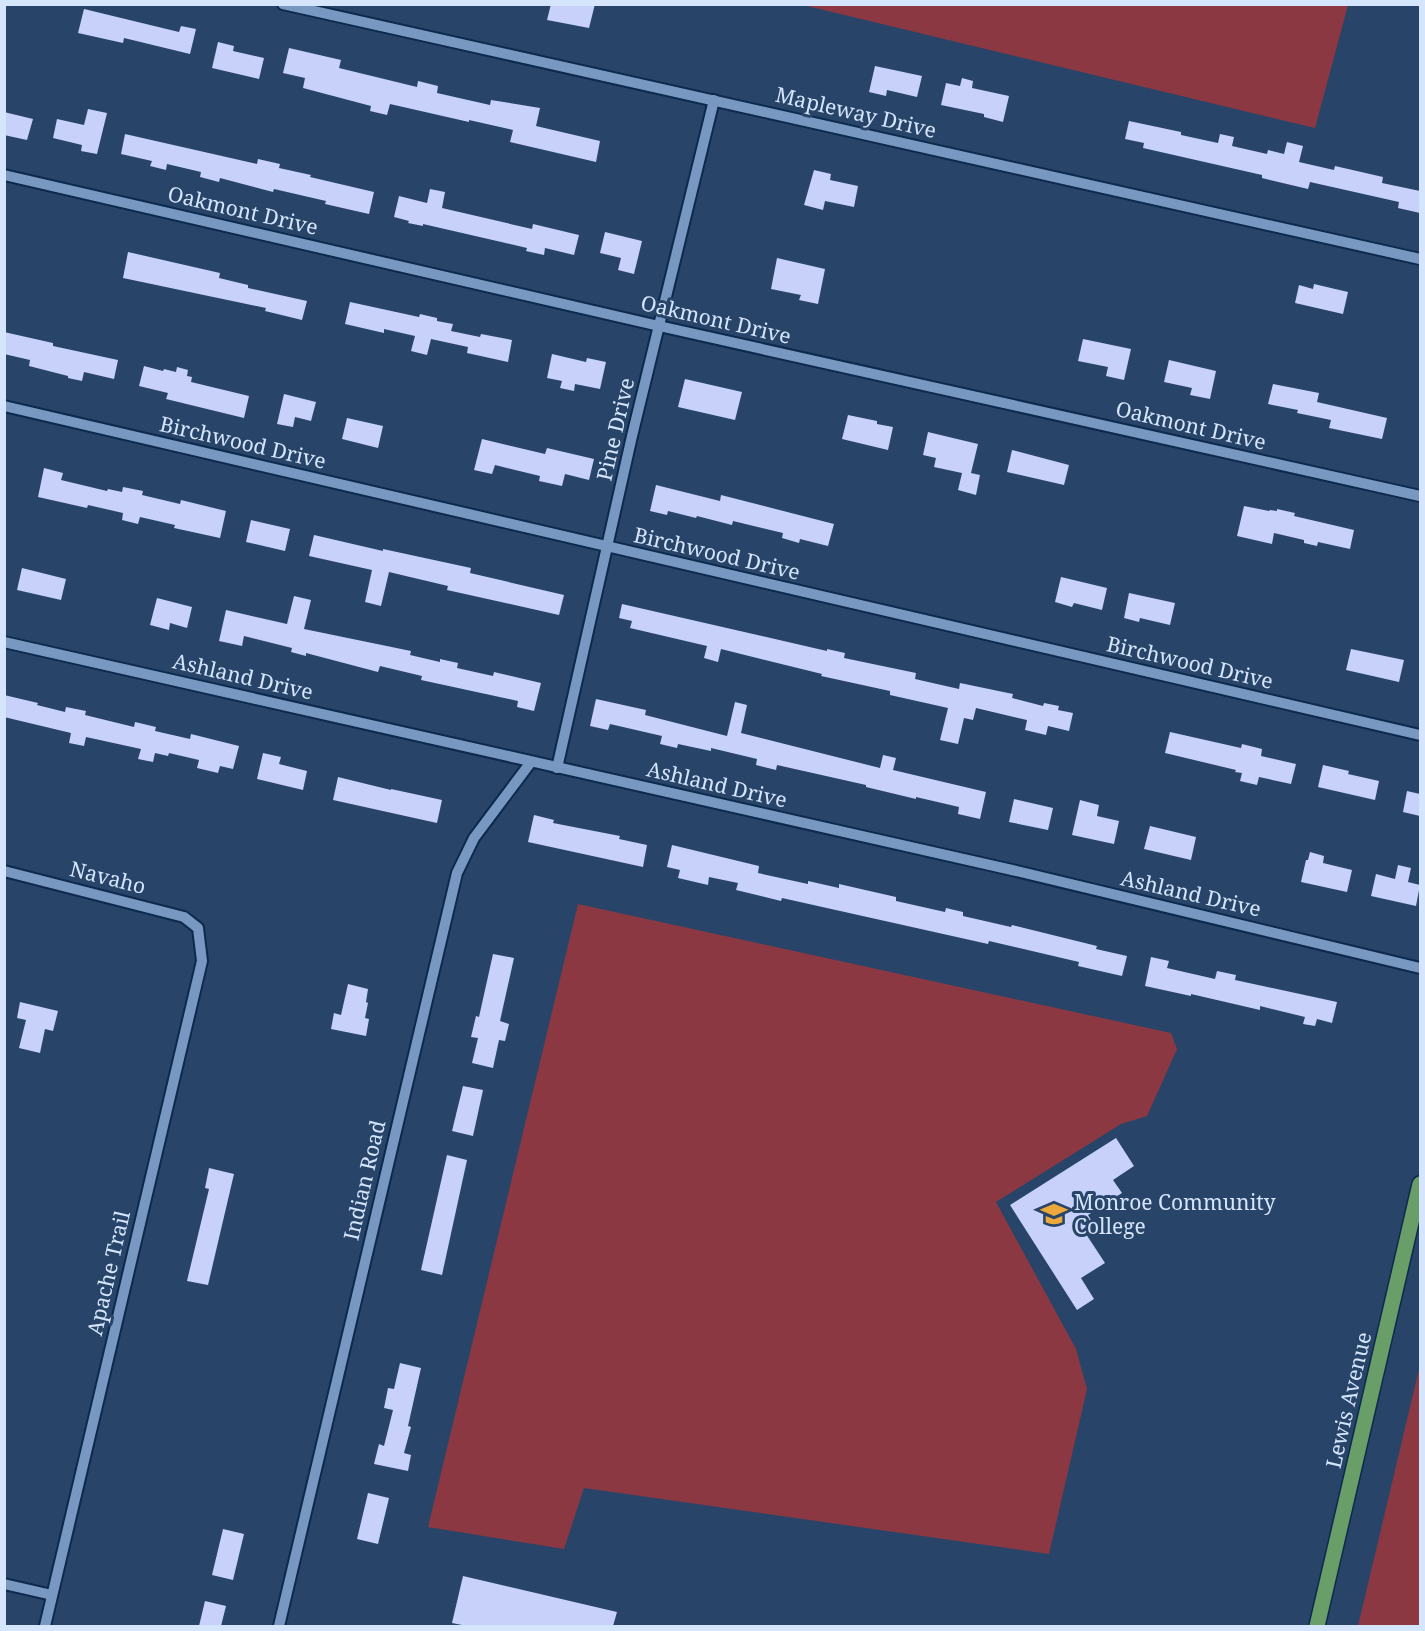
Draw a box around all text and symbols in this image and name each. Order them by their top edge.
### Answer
street label: Mapleway Drive [773,80,939,144]
street label: Oakmont Drive [165,179,321,241]
street label: Oakmont Drive [638,288,794,350]
street label: Pine Drive [590,375,640,483]
street label: Oakmont Drive [1113,394,1269,456]
street label: Birchwood Drive [157,409,329,475]
street label: Birchwood Drive [631,520,803,586]
street label: Birchwood Drive [1104,629,1276,695]
street label: Ashland Drive [170,646,316,706]
street label: Ashland Drive [644,754,790,814]
street label: Navaho [67,854,149,900]
street label: Ashland Drive [1118,863,1264,923]
street label: Indian Road [337,1117,391,1243]
place label: Monroe Community College [1074,1188,1276,1240]
school or university icon: Monroe Community College [1039,1199,1069,1229]
street label: Apache Trail [80,1207,136,1338]
street label: Lewis Avenue [1319,1329,1377,1471]

